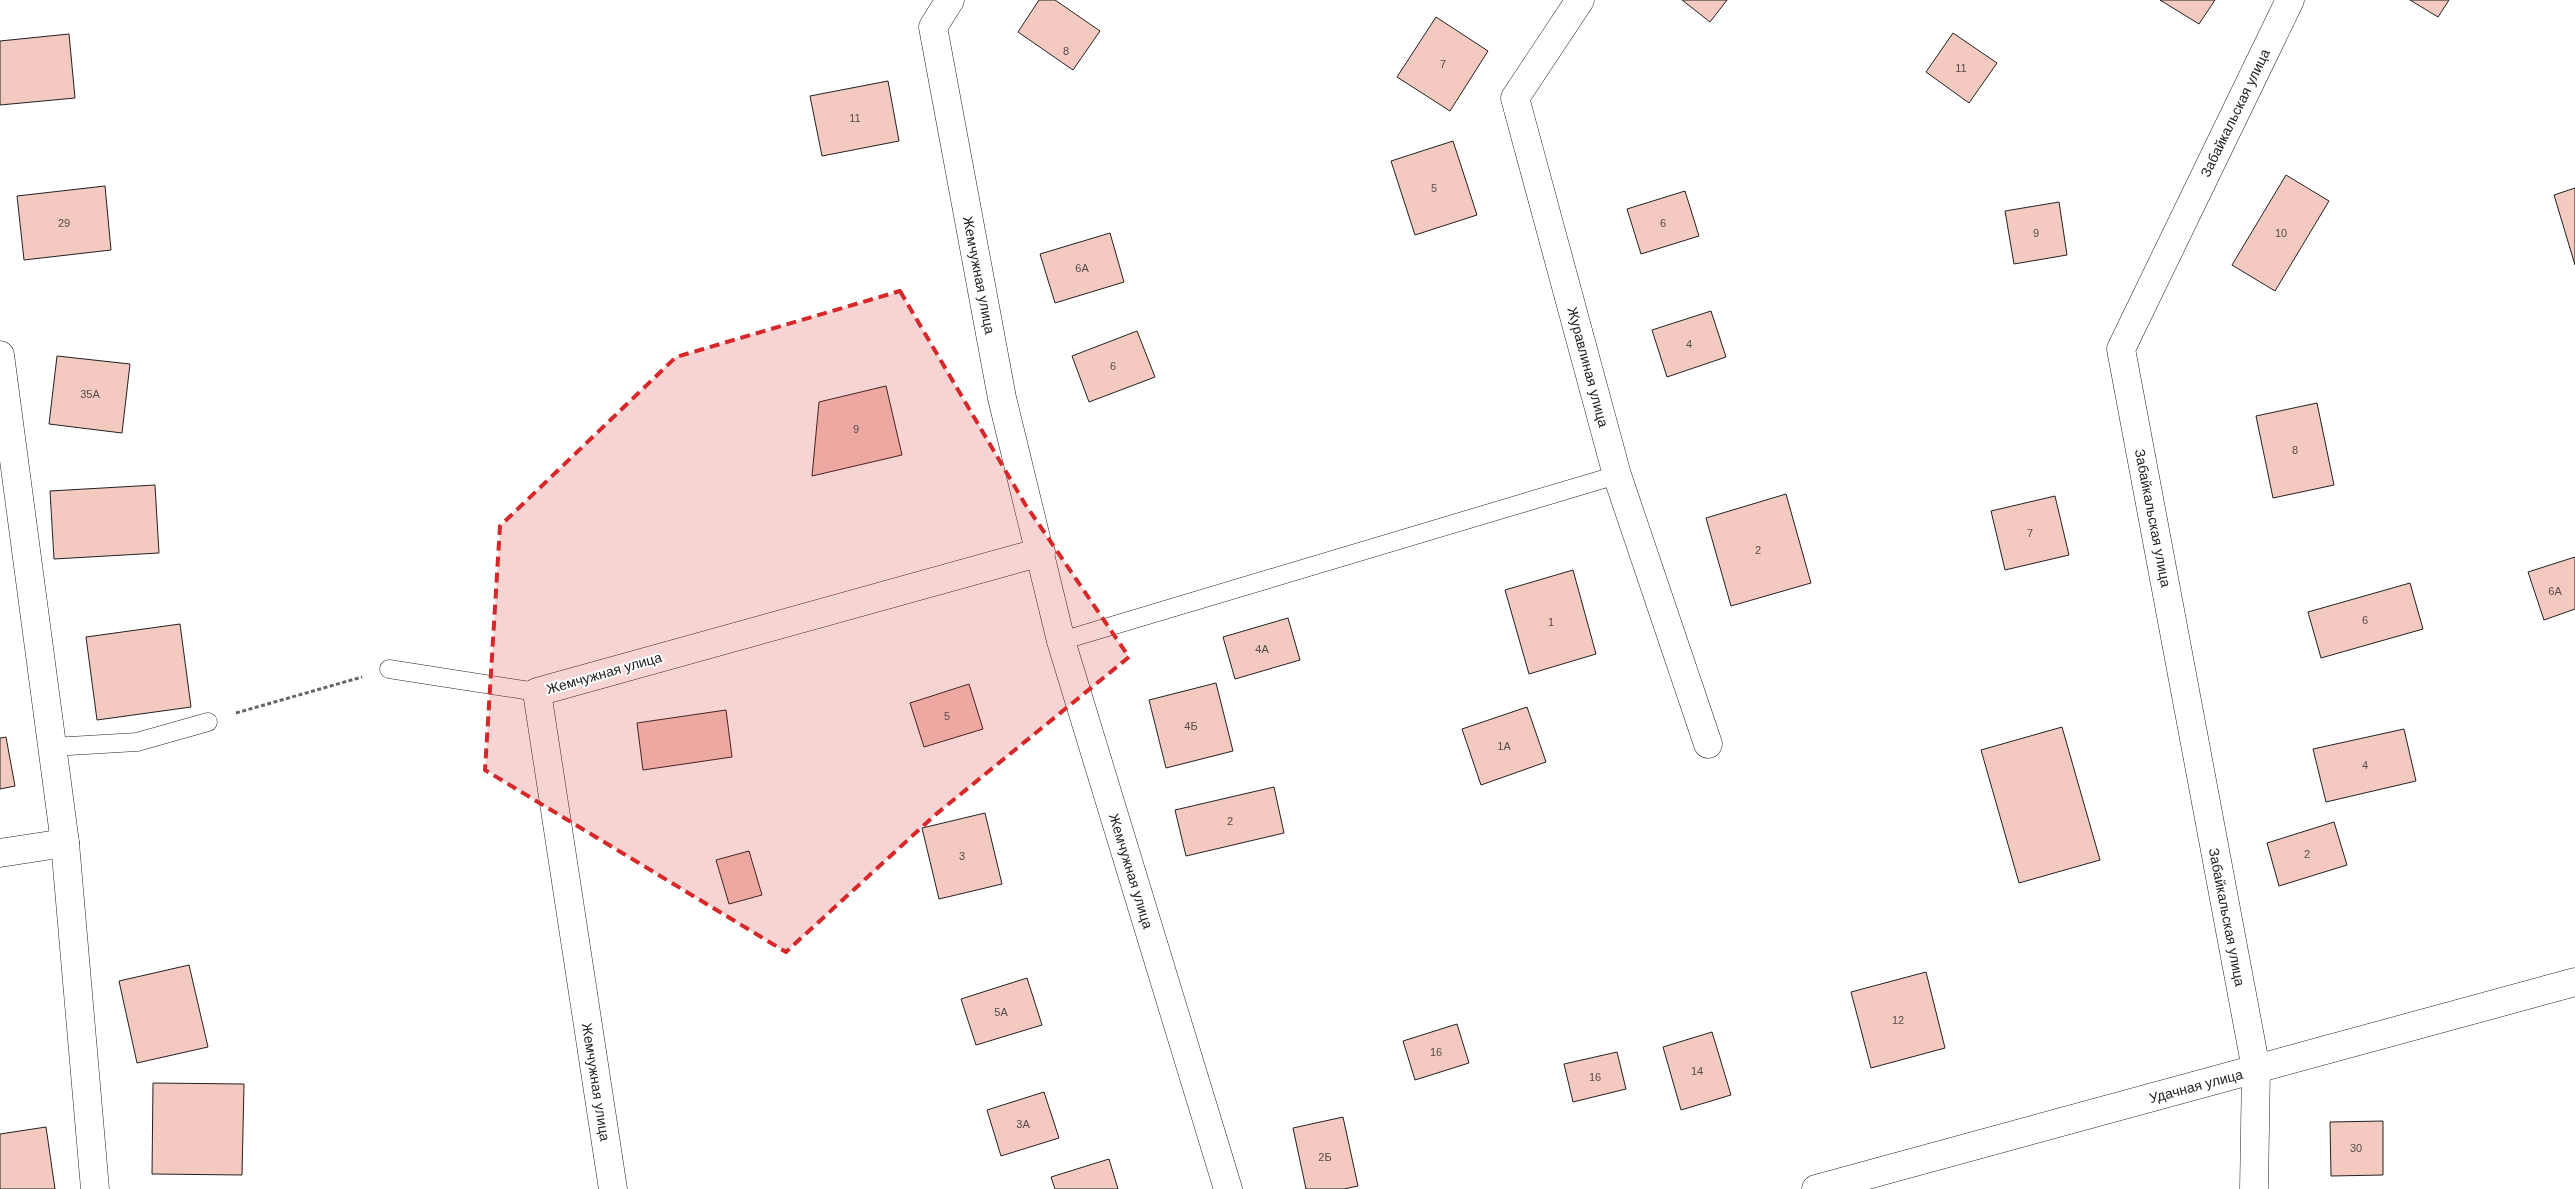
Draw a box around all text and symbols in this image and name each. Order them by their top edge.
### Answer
house number: 8 [1063,45,1069,57]
street label: Забайкальская улица [2197,46,2273,180]
house number: 7 [1440,58,1446,70]
house number: 11 [1955,62,1967,74]
house number: 11 [849,112,861,124]
house number: 5 [1431,182,1437,194]
street label: Жемчужная улица [960,215,998,335]
house number: 29 [58,217,70,229]
house number: 6 [1660,217,1666,229]
house number: 9 [2033,227,2039,239]
house number: 10 [2275,227,2287,239]
house number: 6А [1075,262,1089,274]
street label: Журавлиная улица [1564,305,1612,429]
house number: 4 [1686,338,1692,350]
house number: 6 [1110,360,1116,372]
house number: 35А [80,388,100,400]
house number: 9 [853,423,859,435]
house number: 8 [2292,444,2298,456]
street label: Забайкальская улица [2132,448,2174,589]
house number: 7 [2027,527,2033,539]
house number: 2 [1755,544,1761,556]
house number: 6А [2548,585,2562,597]
house number: 6 [2362,614,2368,626]
house number: 1 [1548,616,1554,628]
house number: 4А [1255,643,1269,655]
street label: Жемчужная улица [544,649,664,697]
house number: 5 [944,710,950,722]
house number: 4Б [1184,720,1198,732]
house number: 1А [1497,740,1511,752]
house number: 4 [2362,759,2368,771]
street label: Жемчужная улица [1106,812,1156,931]
house number: 2 [1227,815,1233,827]
street label: Забайкальская улица [2206,847,2248,988]
house number: 2 [2304,848,2310,860]
house number: 3 [959,850,965,862]
house number: 5А [994,1006,1008,1018]
house number: 12 [1892,1014,1904,1026]
street label: Жемчужная улица [579,1022,613,1142]
house number: 16 [1430,1046,1442,1058]
house number: 14 [1691,1065,1703,1077]
street label: Удачная улица [2147,1066,2245,1106]
house number: 16 [1589,1071,1601,1083]
house number: 3А [1016,1118,1030,1130]
house number: 30 [2350,1142,2362,1154]
house number: 2Б [1318,1151,1332,1163]

